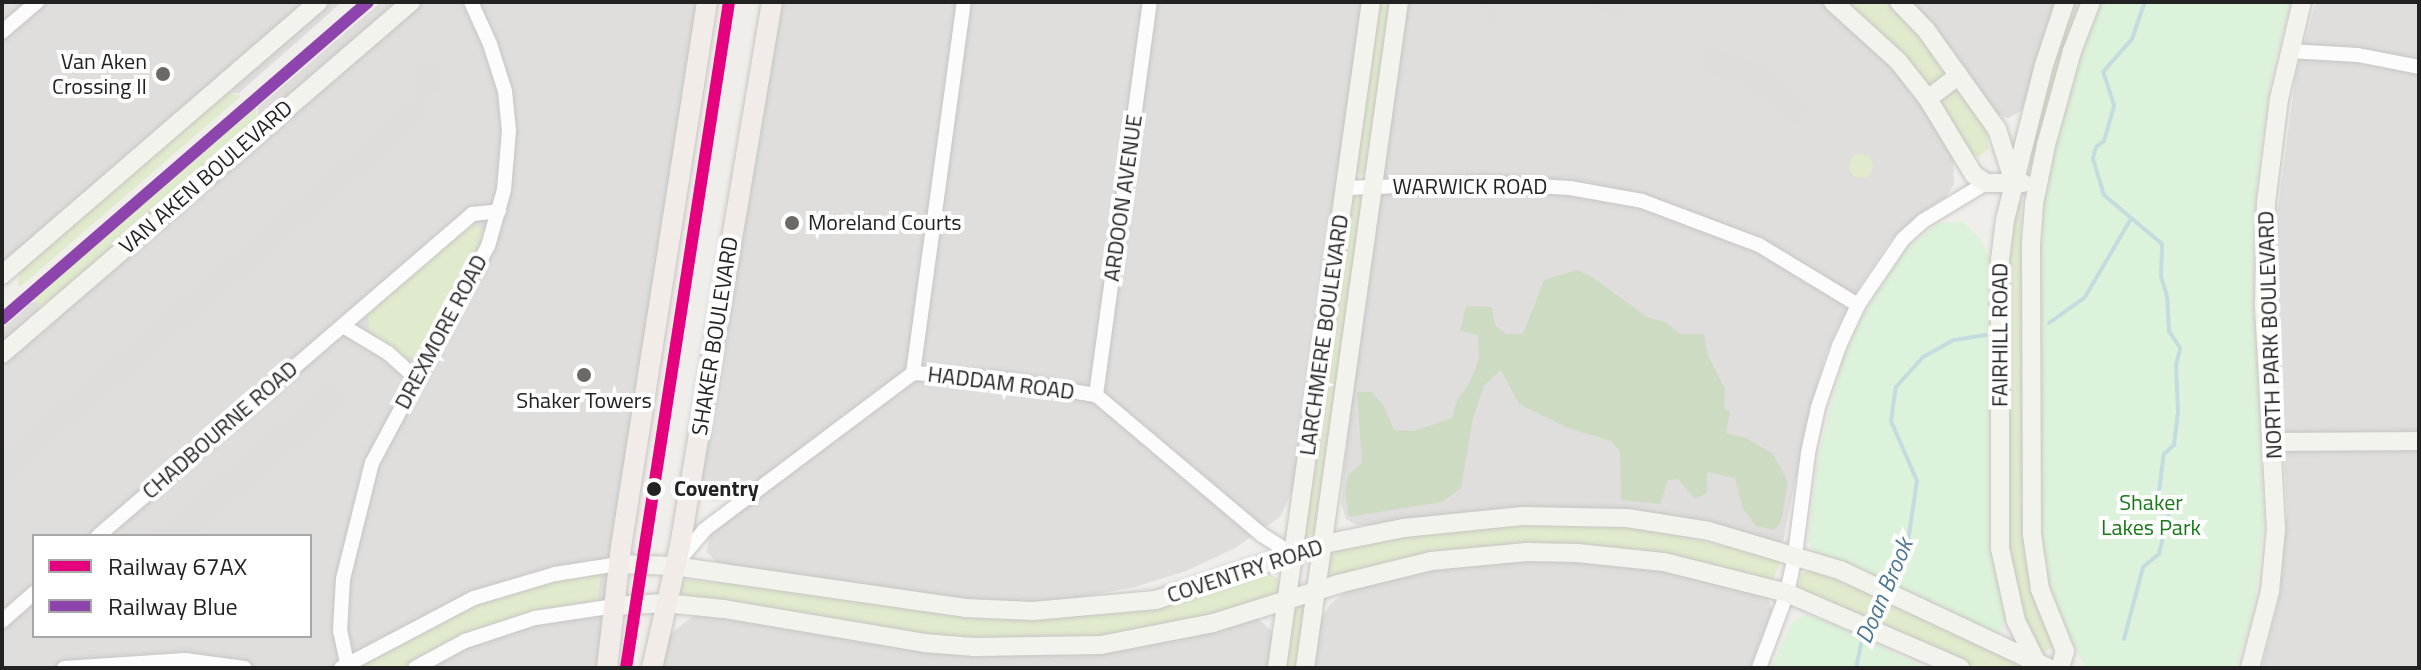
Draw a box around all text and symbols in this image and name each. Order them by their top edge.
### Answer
place label: Van Aken Crossing II [52,48,147,100]
marker: Van Aken Crossing II [154,65,172,83]
street label: VAN AKEN BOULEVARD [114,95,298,259]
street label: ARDOON AVENUE [1098,113,1148,283]
street label: WARWICK ROAD [1392,174,1548,200]
place label: Moreland Courts [808,210,961,236]
street label: NORTH PARK BOULEVARD [2252,210,2288,460]
street label: LARCHMERE BOULEVARD [1294,213,1354,457]
marker: Moreland Courts [783,214,801,232]
street label: SHAKER BOULEVARD [686,235,744,437]
street label: DREXMORE ROAD [389,250,493,414]
street label: FAIRHILL ROAD [1987,263,2013,407]
street label: CHADBOURNE ROAD [137,355,303,505]
street label: HADDAM ROAD [926,361,1076,405]
marker: Shaker Towers [575,366,593,384]
place label: Shaker Towers [516,388,652,414]
marker: Coventry [641,476,667,502]
place label: Coventry [674,476,759,502]
park label: Shaker Lakes Park [2101,489,2201,540]
street label: COVENTRY ROAD [1164,533,1326,609]
legend [32,534,312,638]
water label: Doan Brook [1849,534,1919,648]
text: Railway 67AX [108,548,247,584]
text: Railway Blue [108,588,238,624]

